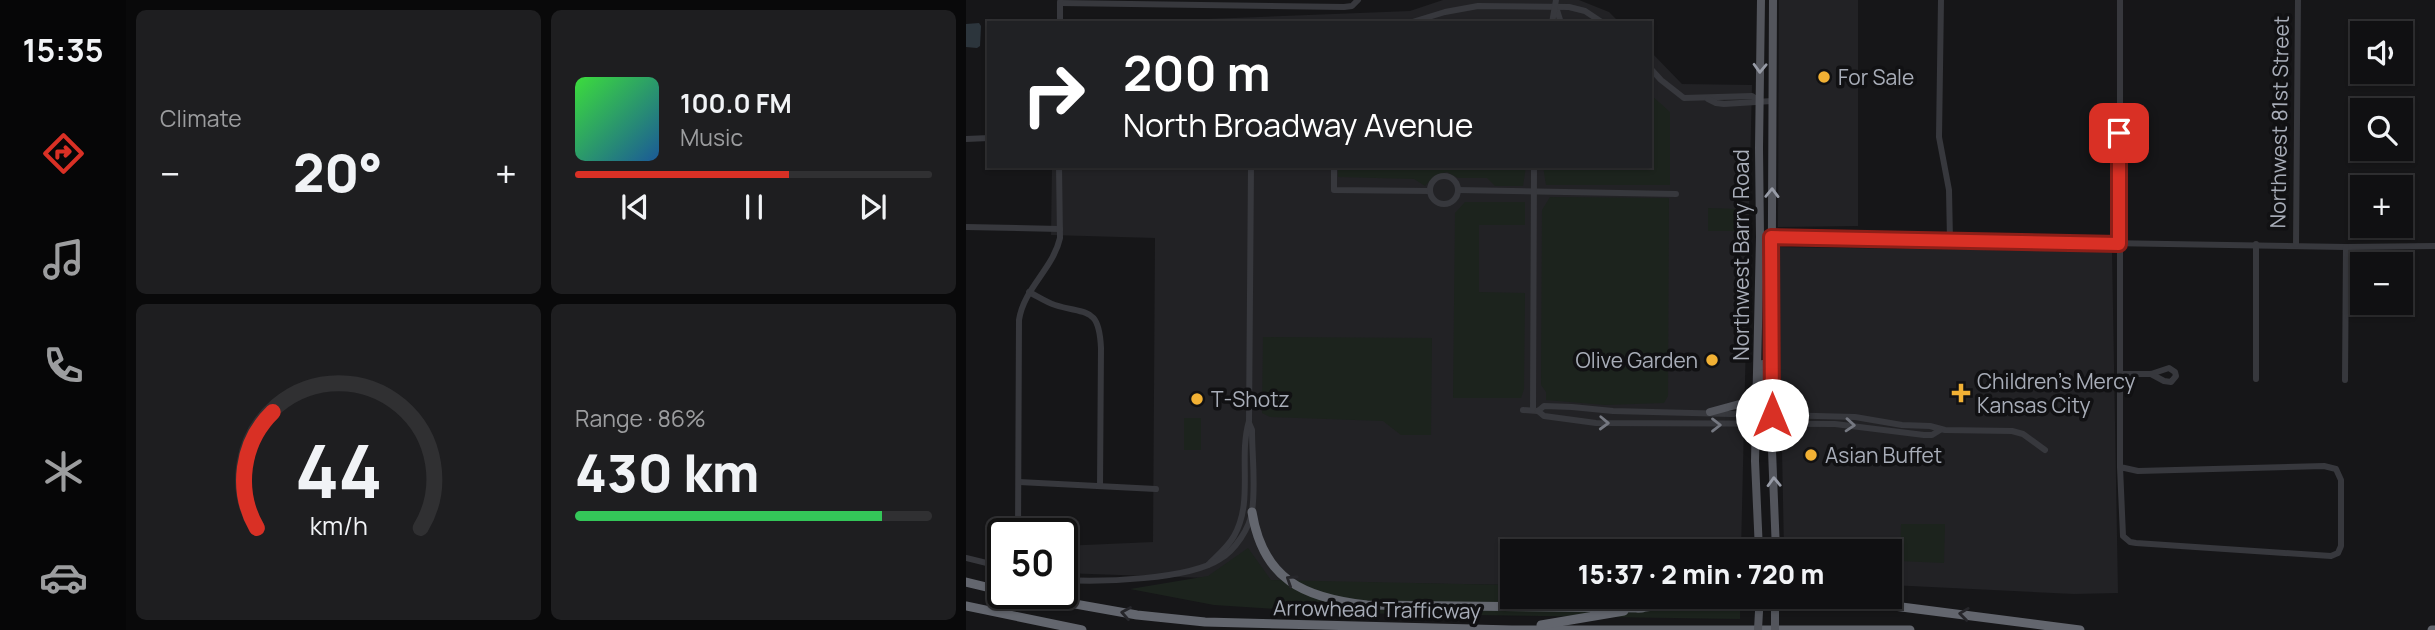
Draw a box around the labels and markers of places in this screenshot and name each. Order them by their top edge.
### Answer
place label: For Sale [1838,63,1914,91]
marker: For Sale [1816,69,1832,85]
pin [2089,103,2149,163]
place label: Olive Garden [1576,346,1698,374]
marker: Olive Garden [1704,352,1720,368]
place label: Children's Mercy Kansas City [1977,367,2135,419]
marker: Children's Mercy Kansas City [1951,383,1971,403]
place label: T-Shotz [1211,385,1290,413]
marker: T-Shotz [1189,391,1205,407]
place label: Asian Buffet [1825,441,1942,469]
marker: Asian Buffet [1803,447,1819,463]

